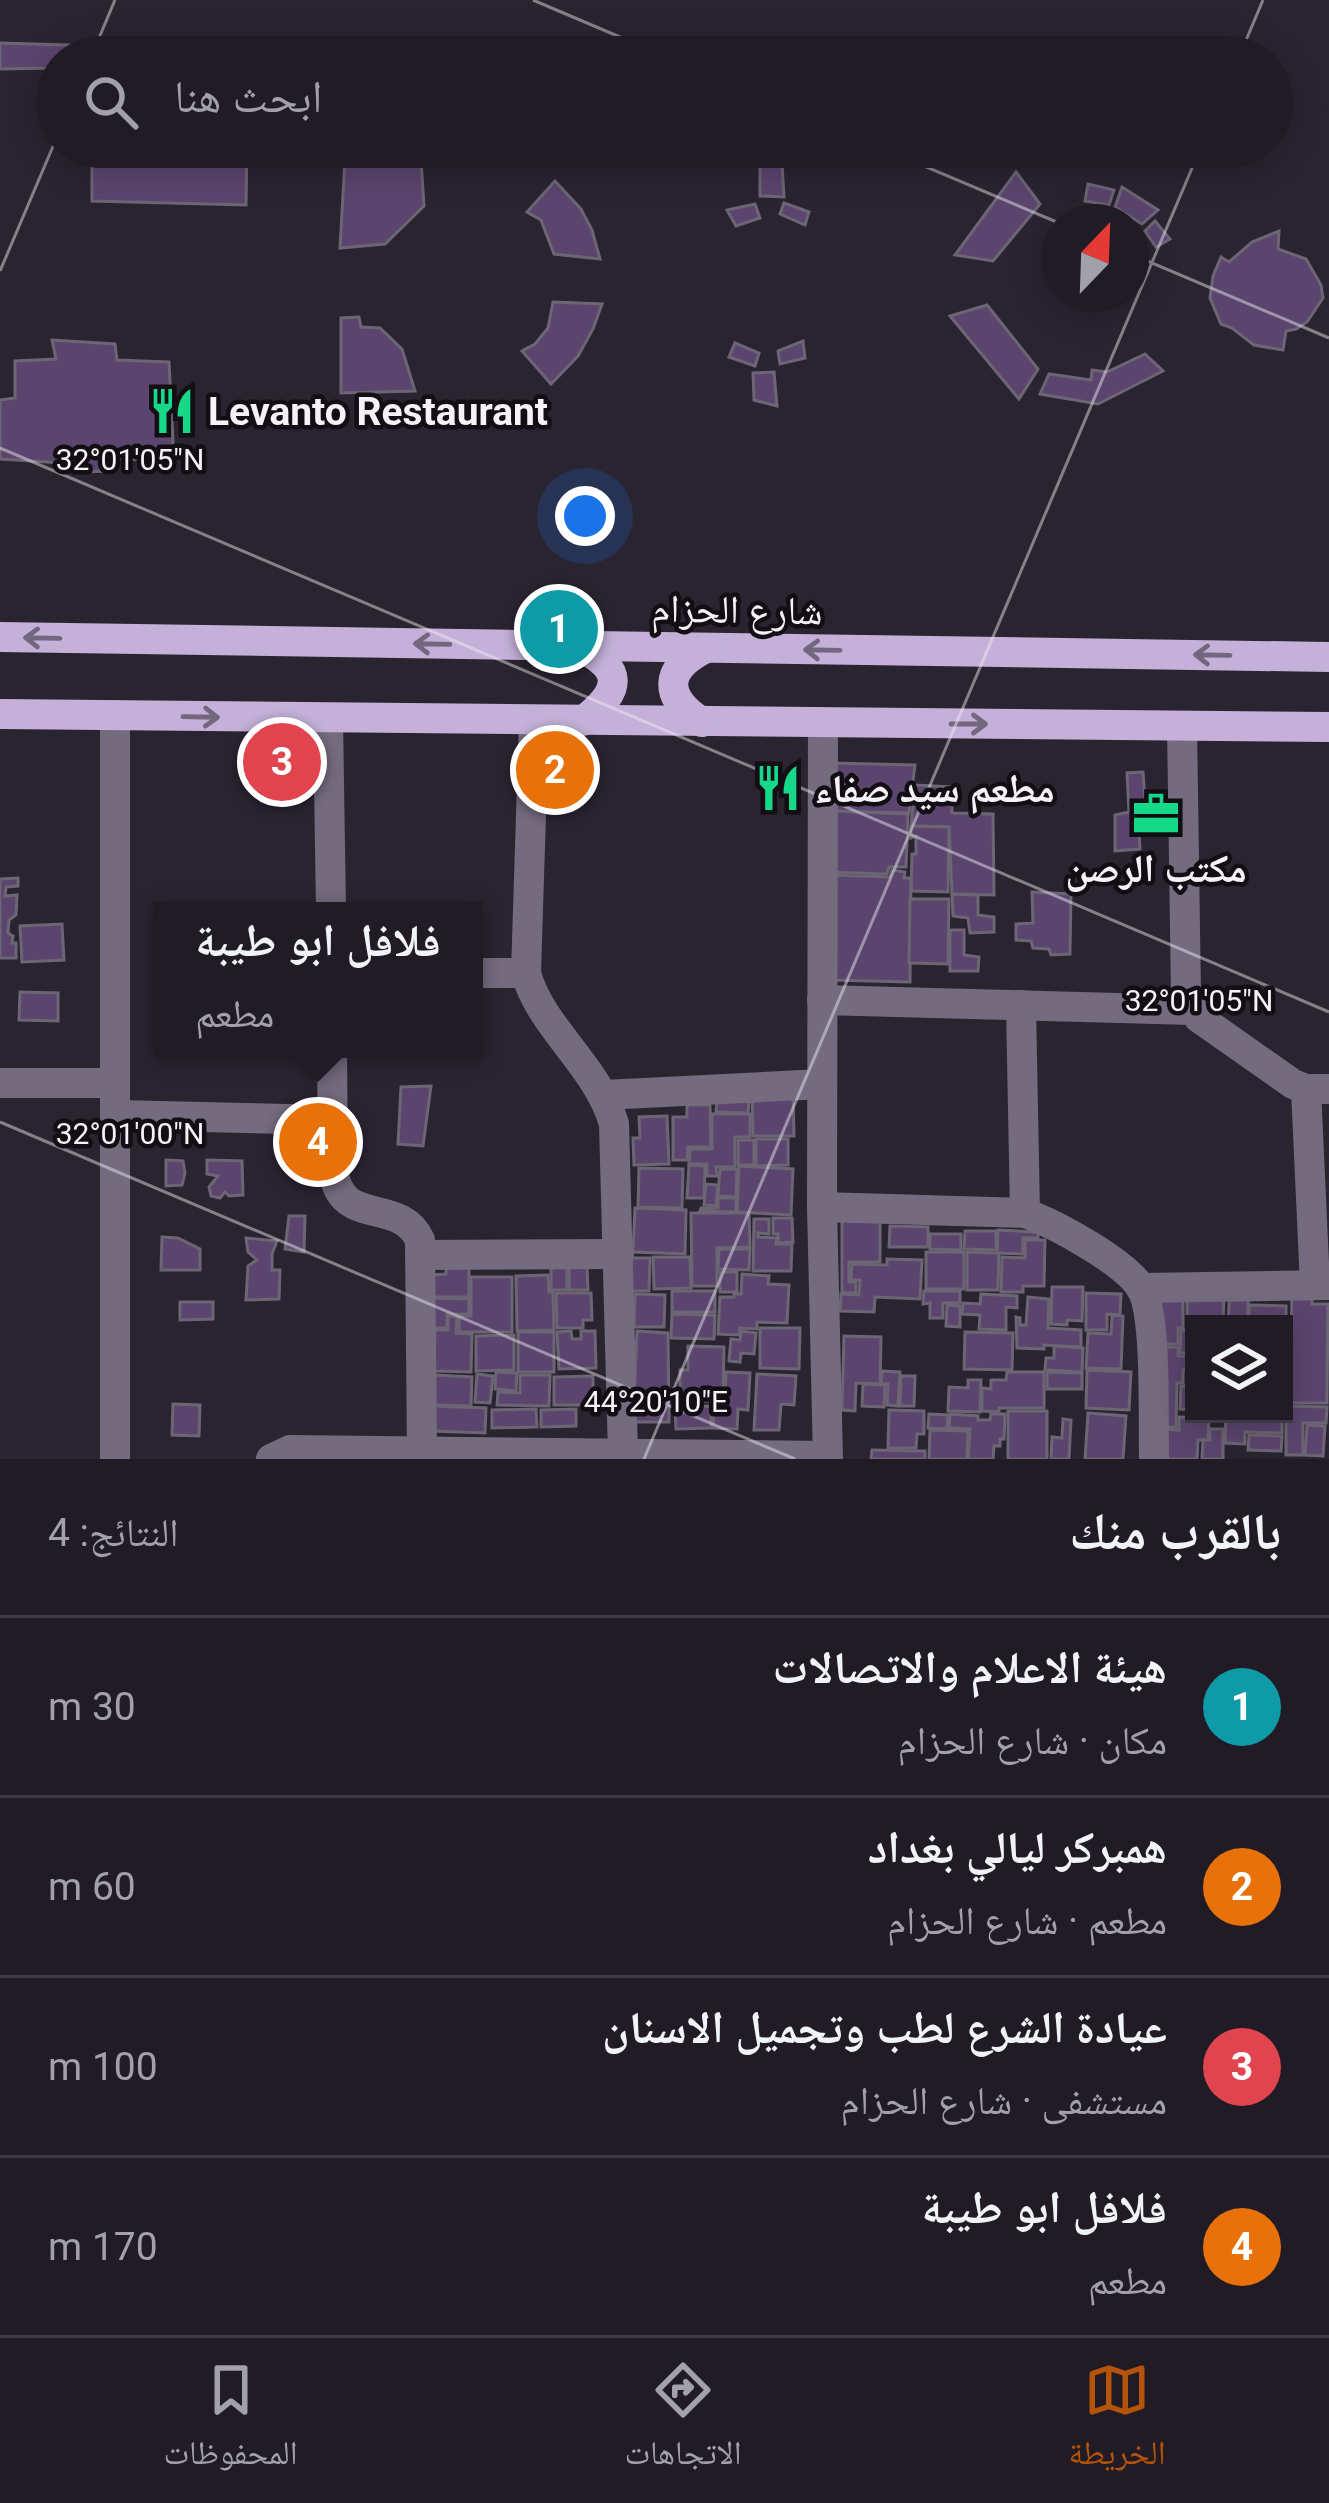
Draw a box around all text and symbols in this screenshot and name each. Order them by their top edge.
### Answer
search box [36,36,1293,168]
icon: search [78,69,144,135]
text: ابحث هنا [174,70,322,123]
north arrow [1041,204,1149,312]
restaurant icon: Levanto Restaurant [147,386,197,436]
place label: Levanto Restaurant [208,389,548,435]
text: 32°01'05"N [56,442,204,477]
your location [555,486,615,546]
pin: 1 [520,584,598,674]
street label: شارع الحزام [651,586,823,637]
one-way arrow [23,627,62,649]
one-way arrow [413,632,452,655]
one-way arrow [803,638,842,661]
one-way arrow [1193,644,1232,667]
one-way arrow [181,706,220,728]
one-way arrow [949,713,988,735]
pin: 3 [243,717,321,807]
pin: 2 [516,725,594,815]
restaurant icon: مطعم سيد صفاء [753,763,803,813]
place label: مطعم سيد صفاء [814,766,1055,814]
office icon: مكتب الرصن [1131,789,1181,839]
place label: مكتب الرصن [1065,846,1247,892]
popup [153,902,483,1058]
text: فلافل ابو طيبة [195,914,441,967]
text: 32°01'05"N [1125,983,1273,1018]
text: مطعم [195,991,274,1037]
pin: 4 [279,1097,357,1187]
text: 32°01'00"N [56,1116,204,1151]
map controls [1185,1315,1293,1423]
button: layers [1185,1315,1293,1423]
text: 44°20'10"E [584,1384,728,1419]
text: بالقرب منك [1069,1502,1281,1561]
text: النتائج: 4 [48,1510,179,1556]
text: هيئة الاعلام والاتصالات [772,1641,1167,1694]
text: 30 m [48,1684,136,1730]
text: 1 [1231,1684,1253,1730]
text: مكان · شارع الحزام [898,1718,1167,1764]
text: همبركر ليالي بغداد [868,1821,1167,1874]
text: 60 m [48,1864,136,1910]
text: 2 [1231,1864,1253,1910]
text: مطعم · شارع الحزام [887,1898,1167,1944]
text: عيادة الشرع لطب وتجميل الاسنان [602,2001,1167,2054]
text: 100 m [48,2044,158,2090]
text: 3 [1231,2044,1253,2090]
text: مستشفى · شارع الحزام [841,2078,1167,2124]
text: فلافل ابو طيبة [921,2181,1167,2234]
text: 170 m [48,2224,158,2270]
text: 4 [1231,2224,1253,2270]
text: مطعم [1088,2258,1167,2304]
tab: المحفوظات [163,2357,298,2485]
tab: الاتجاهات [624,2357,742,2485]
tab: الخريطة [1068,2357,1166,2485]

